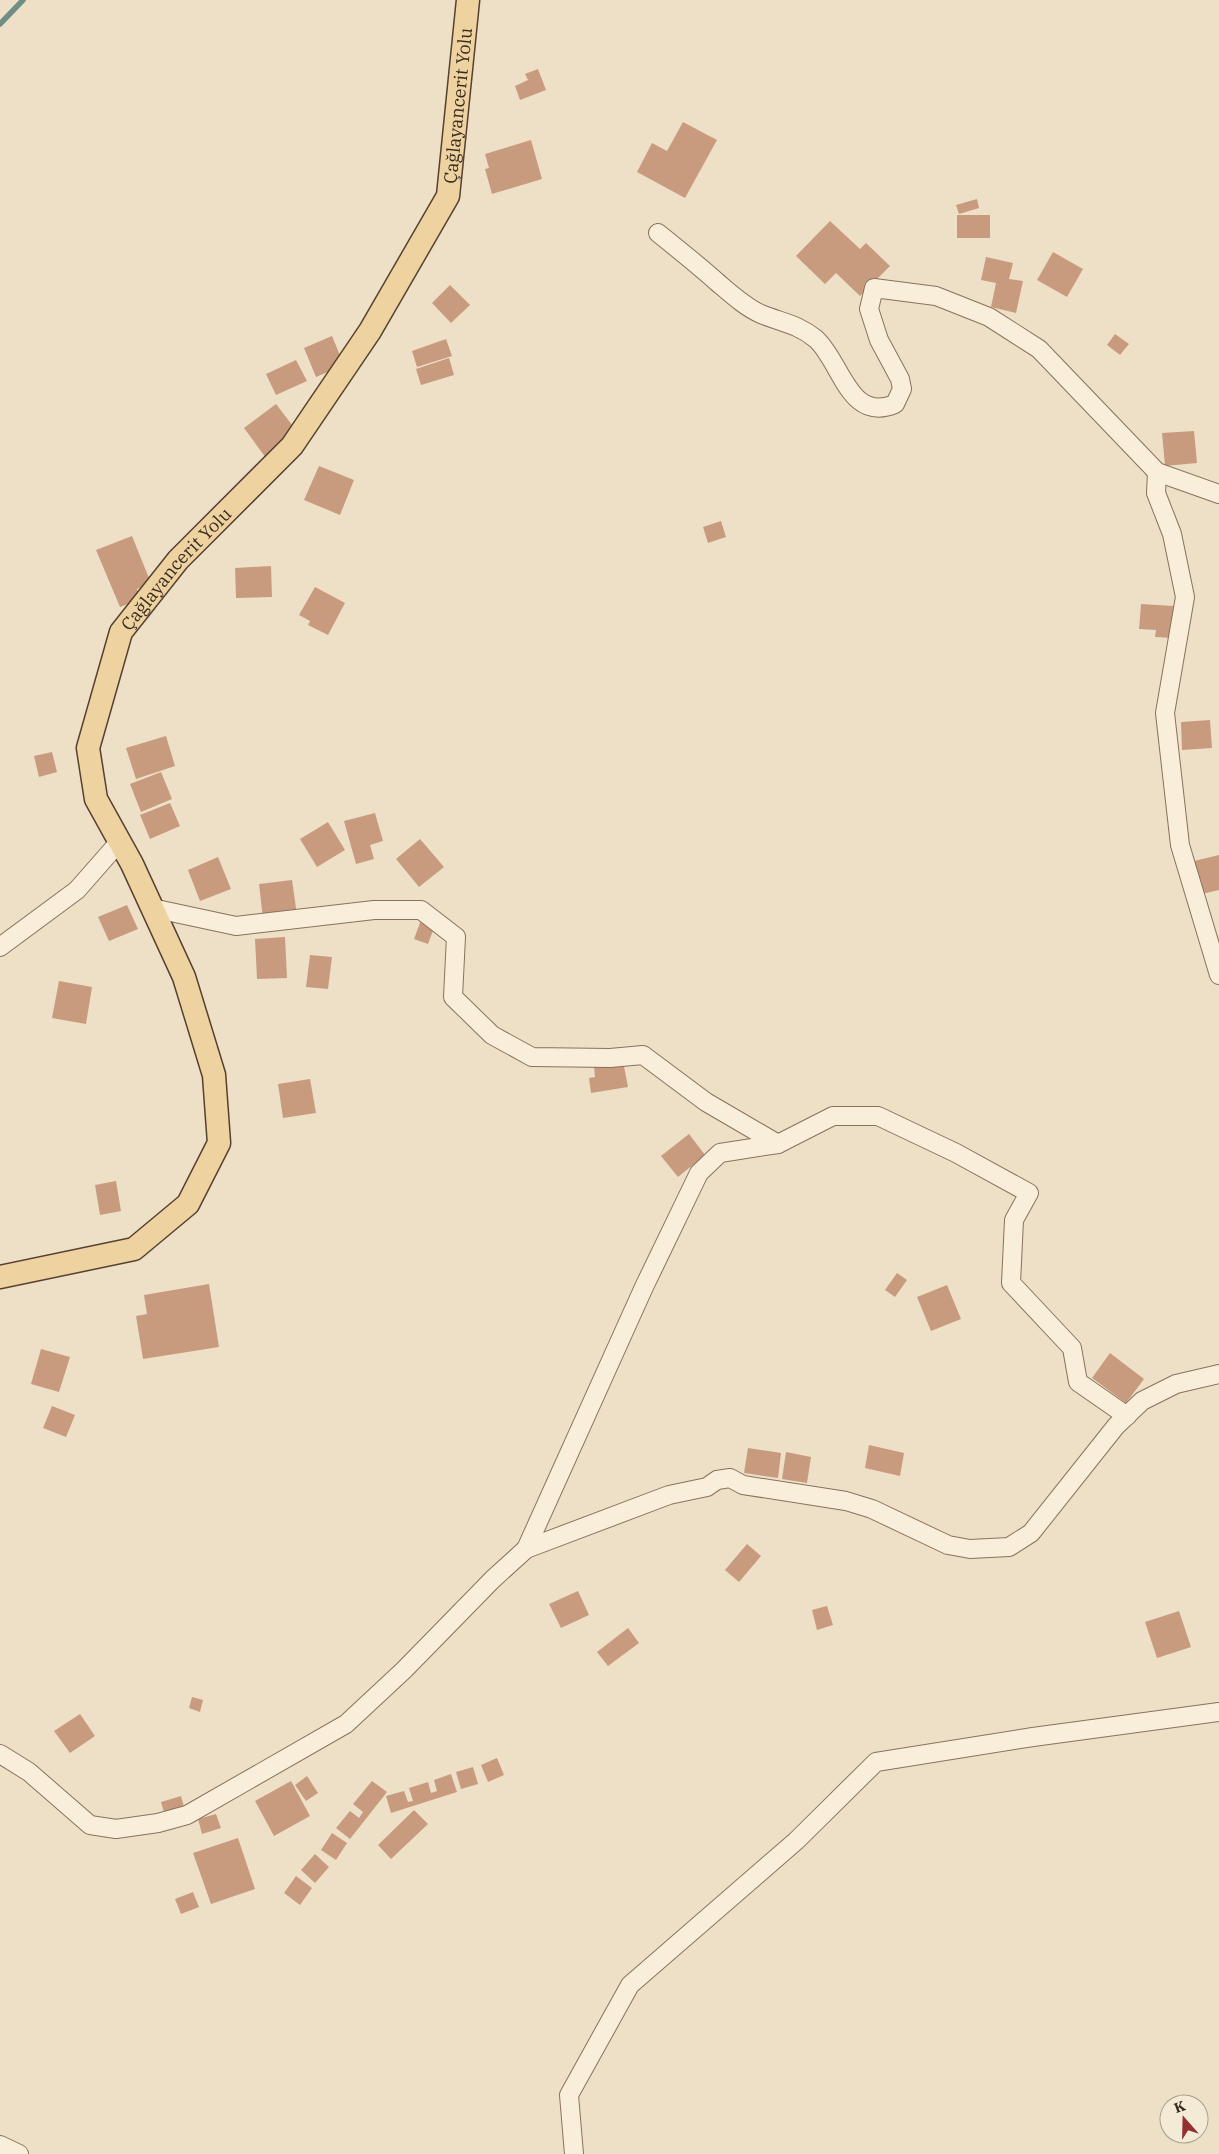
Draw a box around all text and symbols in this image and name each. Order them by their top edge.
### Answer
street label: Çağlayancerit Yolu [438,26,477,185]
street label: Çağlayancerit Yolu [115,502,236,635]
north arrow [1159,2094,1209,2144]
text: K [1171,2096,1188,2117]

